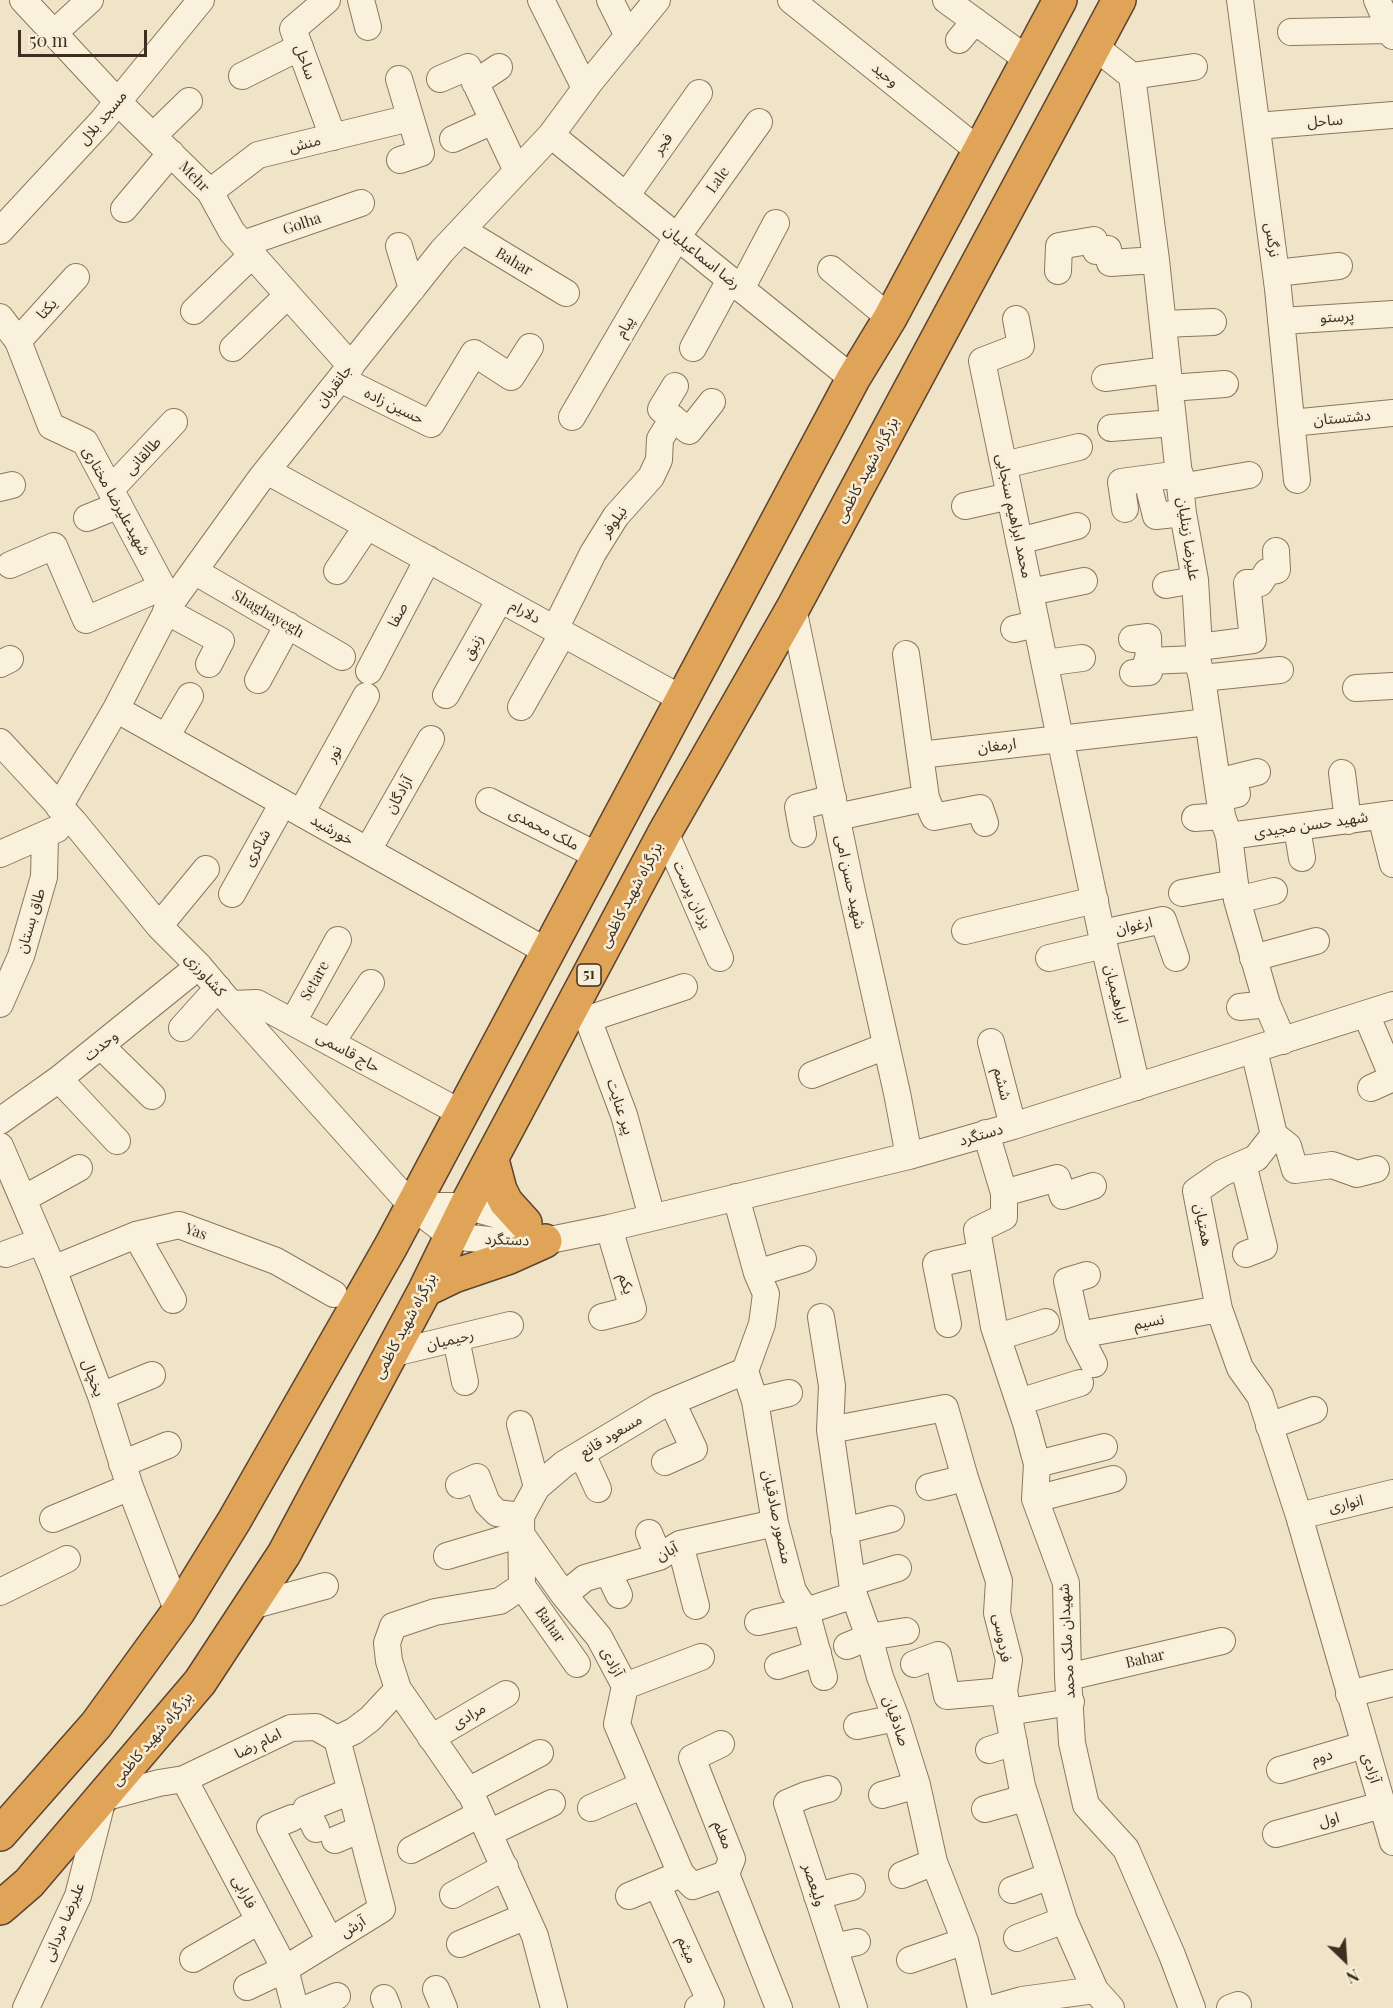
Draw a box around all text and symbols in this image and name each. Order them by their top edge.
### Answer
scale bar [21,18,150,56]
text: 50 m [29,28,68,52]
street label: ساحل [290,42,320,82]
street label: وحید [868,59,902,91]
street label: مسجد بلال [75,87,131,149]
street label: ساحل [1306,111,1344,131]
street label: فجر [649,130,677,158]
street label: منش [287,131,323,157]
street label: Mehr [175,158,213,196]
street label: Lale [703,163,733,197]
street label: Golha [281,209,323,239]
street label: رضا اسماعیلیان [660,221,744,293]
street label: نرگس [1261,222,1283,258]
street label: Bahar [492,244,536,280]
street label: یکتا [33,295,61,323]
street label: پرستو [1319,307,1355,327]
street label: پیام [612,313,638,341]
street label: جانقربان [312,361,356,411]
street label: حسین زاده [361,384,427,428]
street label: دشتستان [1313,407,1371,429]
street label: بزرگراه شهید کاظمی [832,414,902,526]
street label: طالقانی [121,433,165,479]
street label: شهیدعلیرضا مختاری [79,443,153,559]
street label: محمد ابراهیم سنجابی [992,452,1036,580]
street label: علیرضا زینلیان [1173,496,1203,582]
street label: نیلوفر [597,503,631,541]
street label: Shaghayegh [229,586,307,642]
street label: دلارام [507,596,543,628]
street label: صفا [384,600,412,630]
street label: زنبق [459,631,487,663]
street label: ارمغان [977,735,1017,757]
street label: نور [322,742,346,766]
street label: آزادگان [381,773,417,817]
street label: ملک محمدی [506,804,582,854]
street label: شهید حسن مجیدی [1253,808,1369,842]
street label: خورشید [307,811,357,849]
street label: شاکری [239,826,275,870]
street label: شهید حسن امی [831,833,869,931]
street label: بزرگراه شهید کاظمی [596,839,666,951]
street label: یزدان پرست [669,858,715,932]
street label: طاق بستان [13,886,49,956]
street label: ارغوان [1114,913,1154,939]
street label: کشاورزی [181,950,229,1000]
street label: Setare [297,958,333,1004]
street label: ابراهیمیان [1100,963,1132,1025]
road number: 51 [577,964,601,986]
street label: وحدت [80,1027,122,1065]
street label: حاج قاسمی [313,1028,383,1076]
street label: ششم [989,1066,1015,1102]
street label: پیر عنایت [603,1077,637,1137]
street label: دستگرد [957,1120,1005,1150]
street label: همتیان [1190,1202,1216,1248]
street label: Yas [183,1220,209,1244]
street label: دستگرد [484,1230,530,1250]
street label: بزرگراه شهید کاظمی [370,1270,440,1382]
street label: یکم [614,1272,638,1296]
street label: نسیم [1132,1310,1166,1334]
street label: رحیمیان [424,1326,476,1354]
street label: یخچال [78,1357,108,1399]
street label: مسعود قانع [577,1410,645,1462]
street label: منصور صادقیان [758,1468,796,1566]
street label: انواری [1327,1491,1365,1517]
street label: آبان [653,1539,681,1565]
street label: شهیدان ملک محمد [1055,1583,1079,1699]
street label: Bahar [531,1604,569,1646]
street label: فردوسی [989,1612,1015,1664]
street label: آزادی [597,1644,627,1680]
street label: Bahar [1124,1646,1166,1672]
street label: بزرگراه شهید کاظمی [107,1688,197,1790]
street label: صادقیان [879,1693,913,1749]
street label: مرادی [449,1699,489,1733]
street label: امام رضا [232,1725,284,1763]
street label: دوم [1309,1745,1335,1769]
street label: آزادی [1358,1751,1384,1785]
street label: اول [1317,1809,1341,1831]
street label: معلم [709,1818,737,1852]
street label: ولیعصر [799,1861,829,1909]
street label: فارابی [228,1872,260,1912]
street label: علیرضا مردانی [39,1880,89,1964]
street label: آرش [337,1912,369,1942]
north arrow [1315,1930,1375,1990]
street label: میثم [673,1934,701,1966]
text: N [1343,1965,1362,1989]

